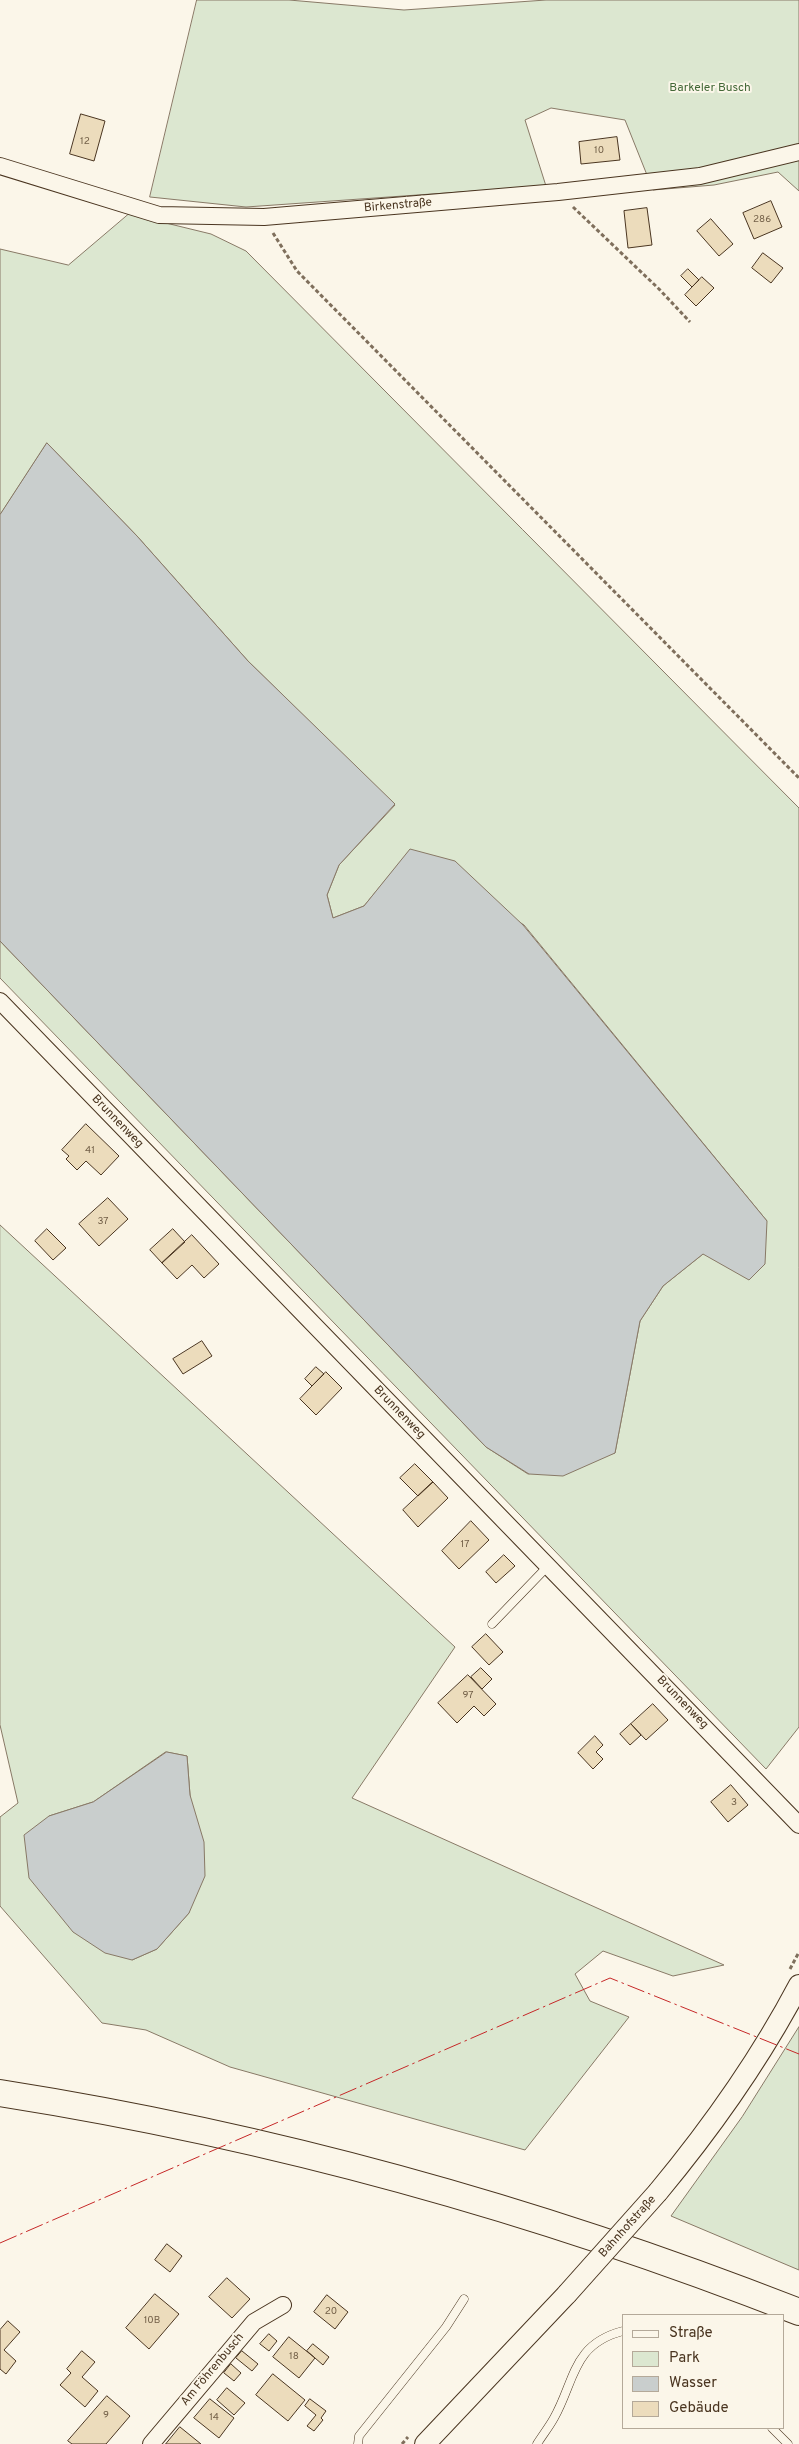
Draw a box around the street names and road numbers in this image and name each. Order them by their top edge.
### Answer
street label: Birkenstraße [363,196,433,216]
street label: Brunnenweg [88,1092,146,1152]
street label: Brunnenweg [370,1383,428,1443]
street label: Brunnenweg [653,1673,711,1733]
street label: Bahnhofstraße [596,2193,660,2261]
street label: Am Föhrenbusch [178,2331,248,2409]

